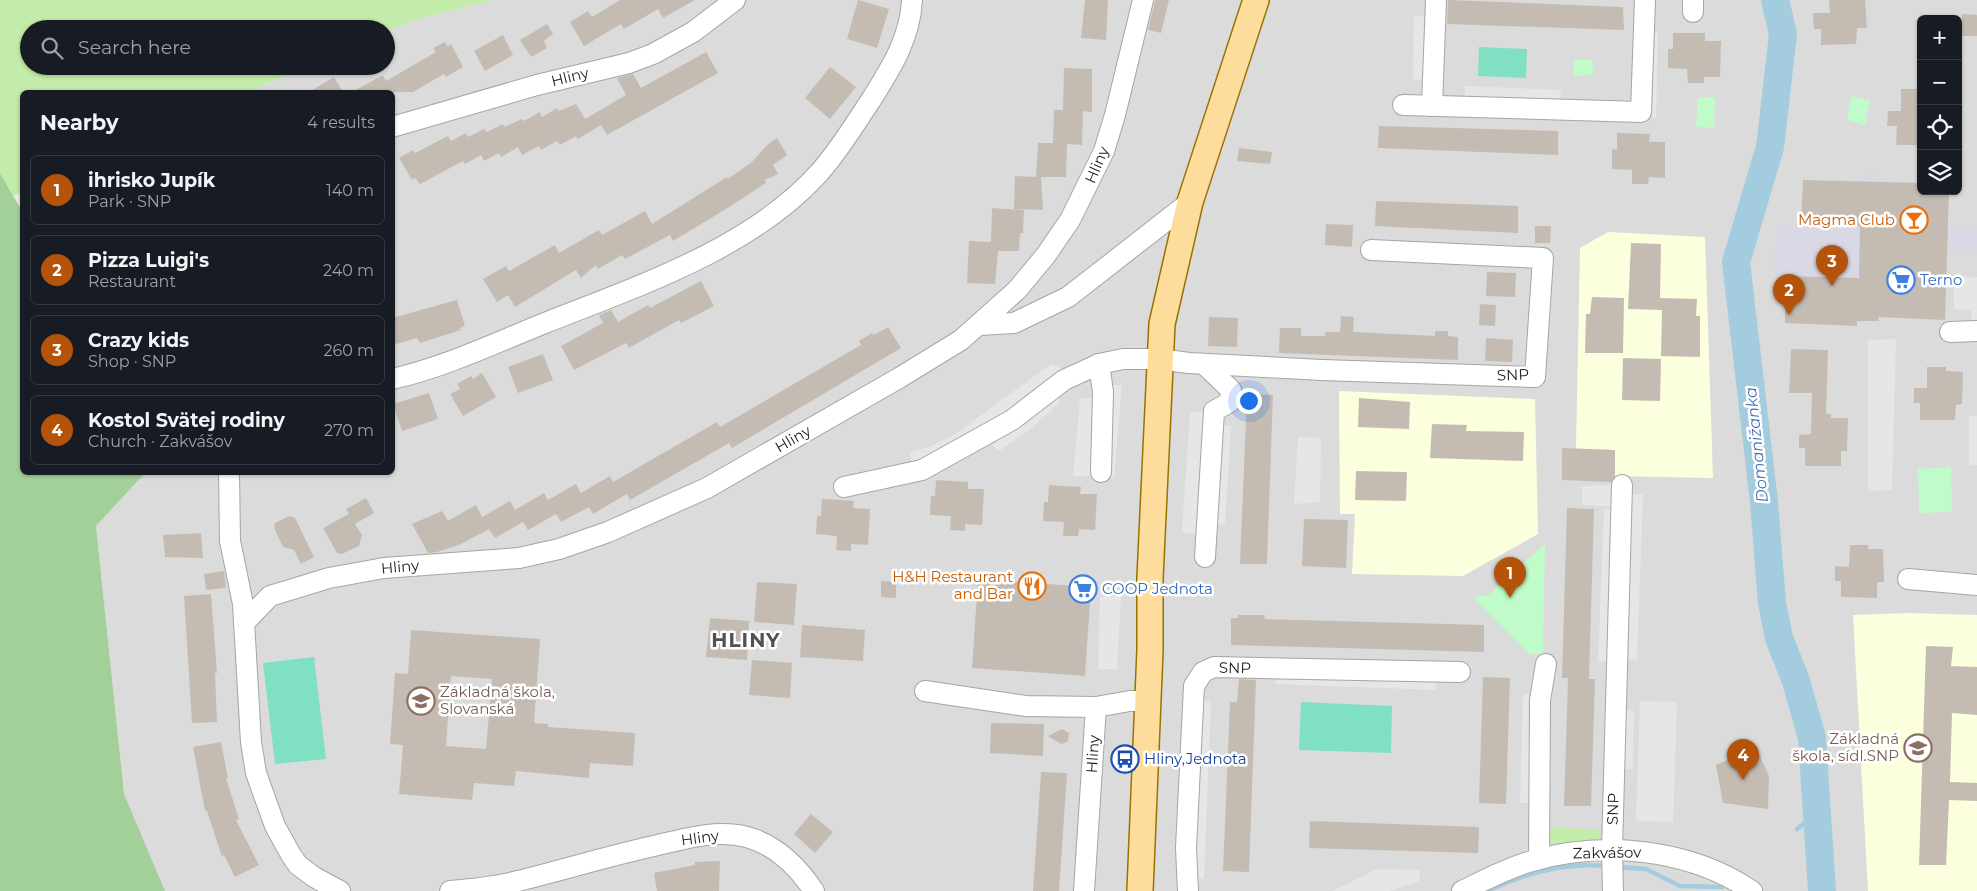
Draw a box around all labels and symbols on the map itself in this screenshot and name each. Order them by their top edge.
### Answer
street label: Hliny [549,62,592,90]
street label: Hliny [1080,143,1113,186]
bar icon: Magma Club [1899,205,1929,235]
place label: Magma Club [1798,210,1895,229]
pin: 3 [1816,245,1848,286]
supermarket icon: Terno [1886,265,1916,295]
place label: Terno [1920,270,1962,289]
pin: 2 [1773,274,1805,315]
street label: SNP [1497,364,1529,385]
water label: Domanižanka [1741,386,1772,504]
your location [1236,388,1262,414]
street label: Hliny [771,420,815,456]
street label: Hliny [380,555,421,578]
pin: 1 [1494,557,1526,598]
place label: H&H Restaurant and Bar [892,567,1013,603]
restaurant icon: H&H Restaurant and Bar [1017,571,1047,601]
supermarket icon: COOP Jednota [1068,574,1098,604]
place label: COOP Jednota [1102,579,1213,598]
district label: HLINY [711,628,781,652]
street label: SNP [1219,658,1251,677]
place label: Základná škola, Slovanská [440,682,555,718]
school or university icon: Základná škola, Slovanská [406,686,436,716]
place label: Základná škola, sídl.SNP [1793,729,1899,765]
street label: Hliny [1082,733,1103,774]
school or university icon: Základná škola, sídl.SNP [1903,733,1933,763]
pin: 4 [1727,739,1759,780]
bus stop icon: Hliny,Jednota [1110,744,1140,774]
place label: Hliny,Jednota [1144,749,1247,768]
street label: SNP [1602,793,1623,825]
street label: Hliny [680,825,721,850]
street label: Zakvášov [1573,842,1642,863]

